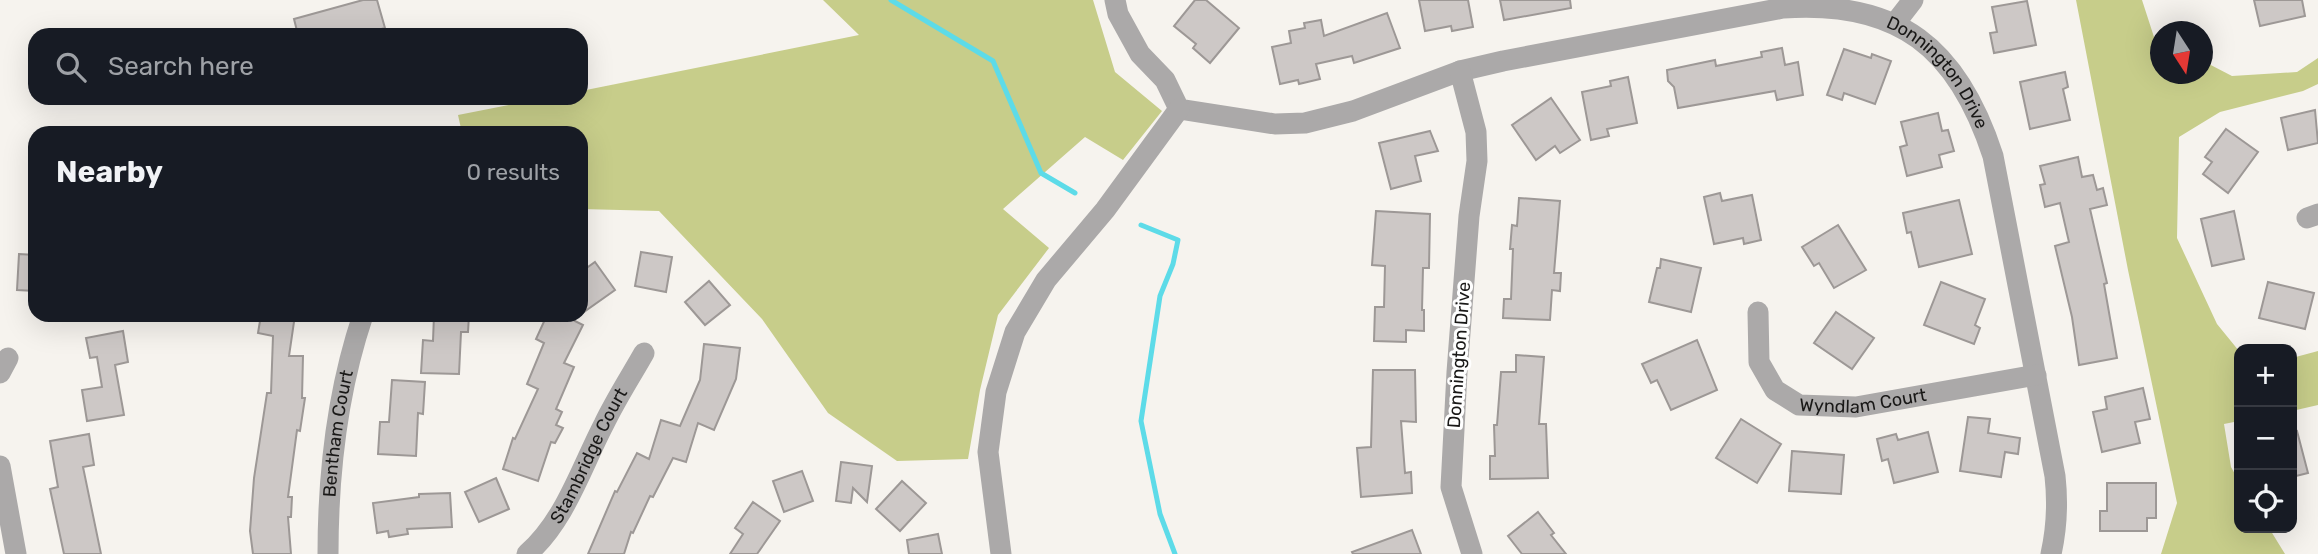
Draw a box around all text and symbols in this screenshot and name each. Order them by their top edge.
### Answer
street label: Donnington Drive [1883,11,1993,132]
north arrow [2150,21,2213,84]
search box [28,28,588,105]
icon: search [52,48,90,86]
text: Search here [108,51,254,82]
text: Nearby [56,154,163,190]
text: 0 results [466,158,560,186]
street label: Donnington Drive [1443,281,1475,429]
map controls [2234,344,2297,533]
button: + [2234,344,2297,407]
street label: Bentham Court [319,368,358,498]
street label: Stambridge Court [545,384,632,528]
street label: Wyndlam Court [1799,384,1928,418]
button: − [2234,407,2297,470]
button: locate [2234,470,2297,533]

